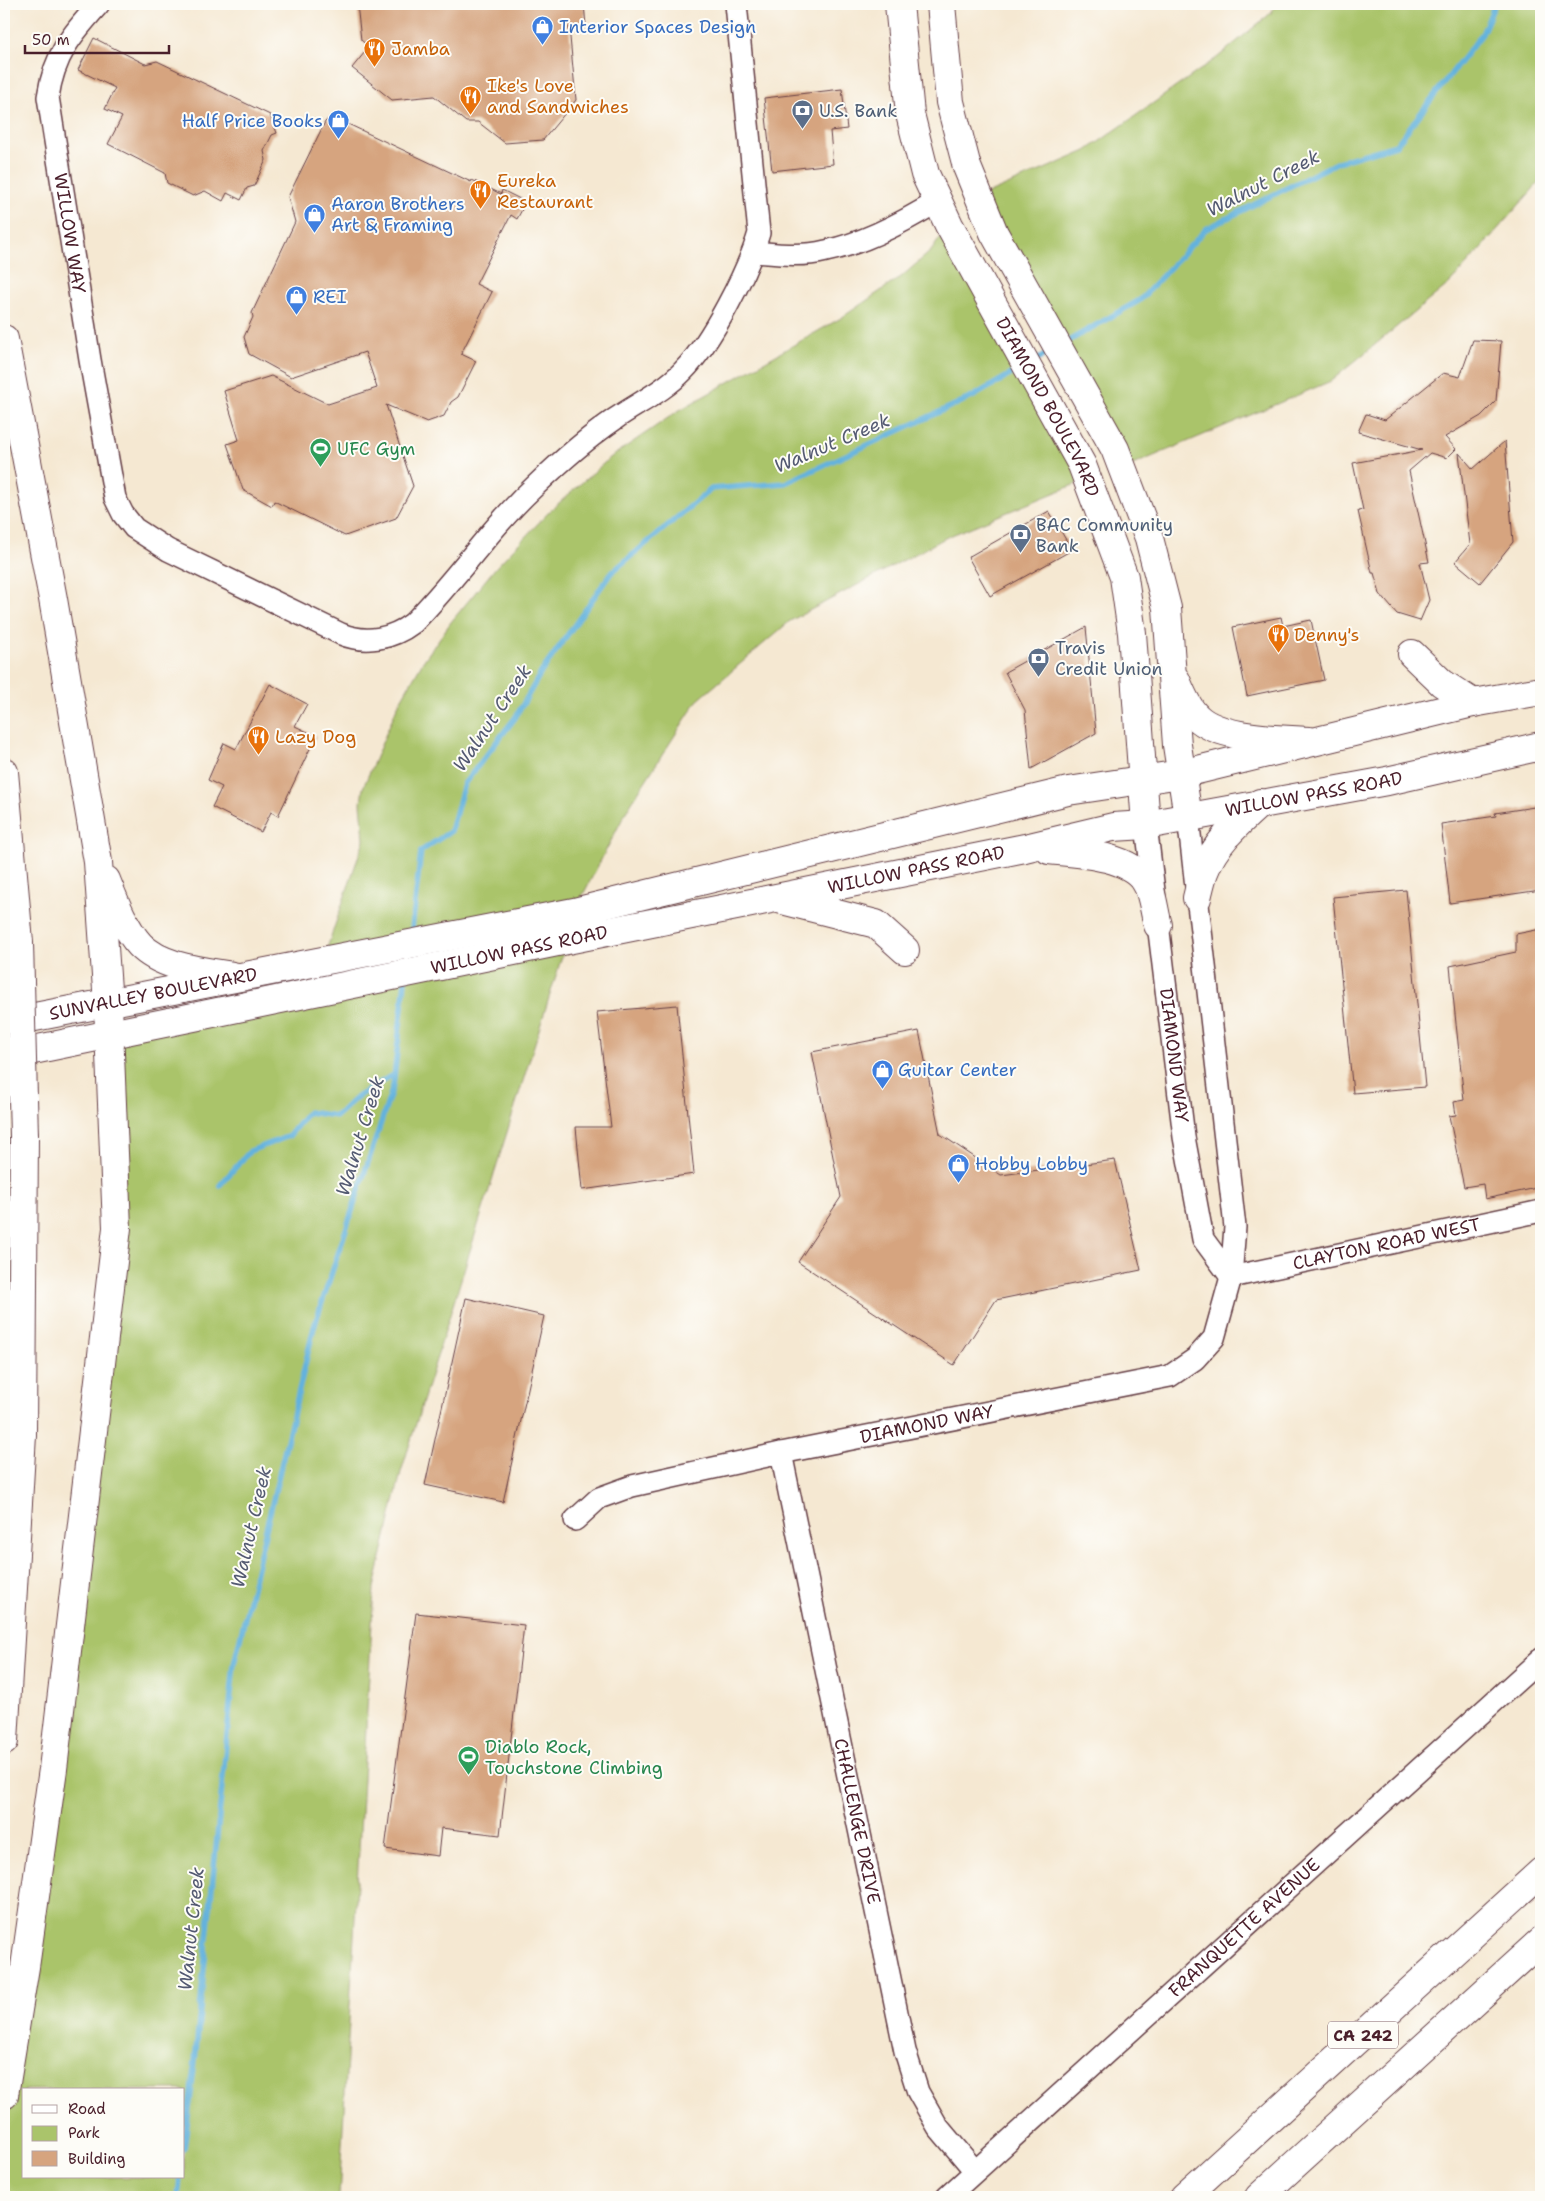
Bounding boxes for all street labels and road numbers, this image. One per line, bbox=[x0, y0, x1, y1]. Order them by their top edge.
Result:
street label: WILLOW WAY bbox=[48, 171, 91, 295]
street label: DIAMOND BOULEVARD bbox=[990, 313, 1105, 500]
street label: WILLOW PASS ROAD bbox=[1223, 766, 1405, 822]
street label: WILLOW PASS ROAD bbox=[825, 840, 1007, 899]
street label: WILLOW PASS ROAD bbox=[428, 920, 610, 980]
street label: SUNVALLEY BOULEVARD bbox=[47, 962, 259, 1026]
street label: DIAMOND WAY bbox=[1154, 986, 1194, 1124]
street label: CLAYTON ROAD WEST bbox=[1290, 1212, 1483, 1276]
street label: DIAMOND WAY bbox=[858, 1399, 996, 1449]
street label: CHALLENGE DRIVE bbox=[828, 1736, 886, 1906]
street label: FRANQUETTE AVENUE bbox=[1163, 1853, 1325, 2003]
road number: CA 242 bbox=[1328, 2022, 1398, 2048]

